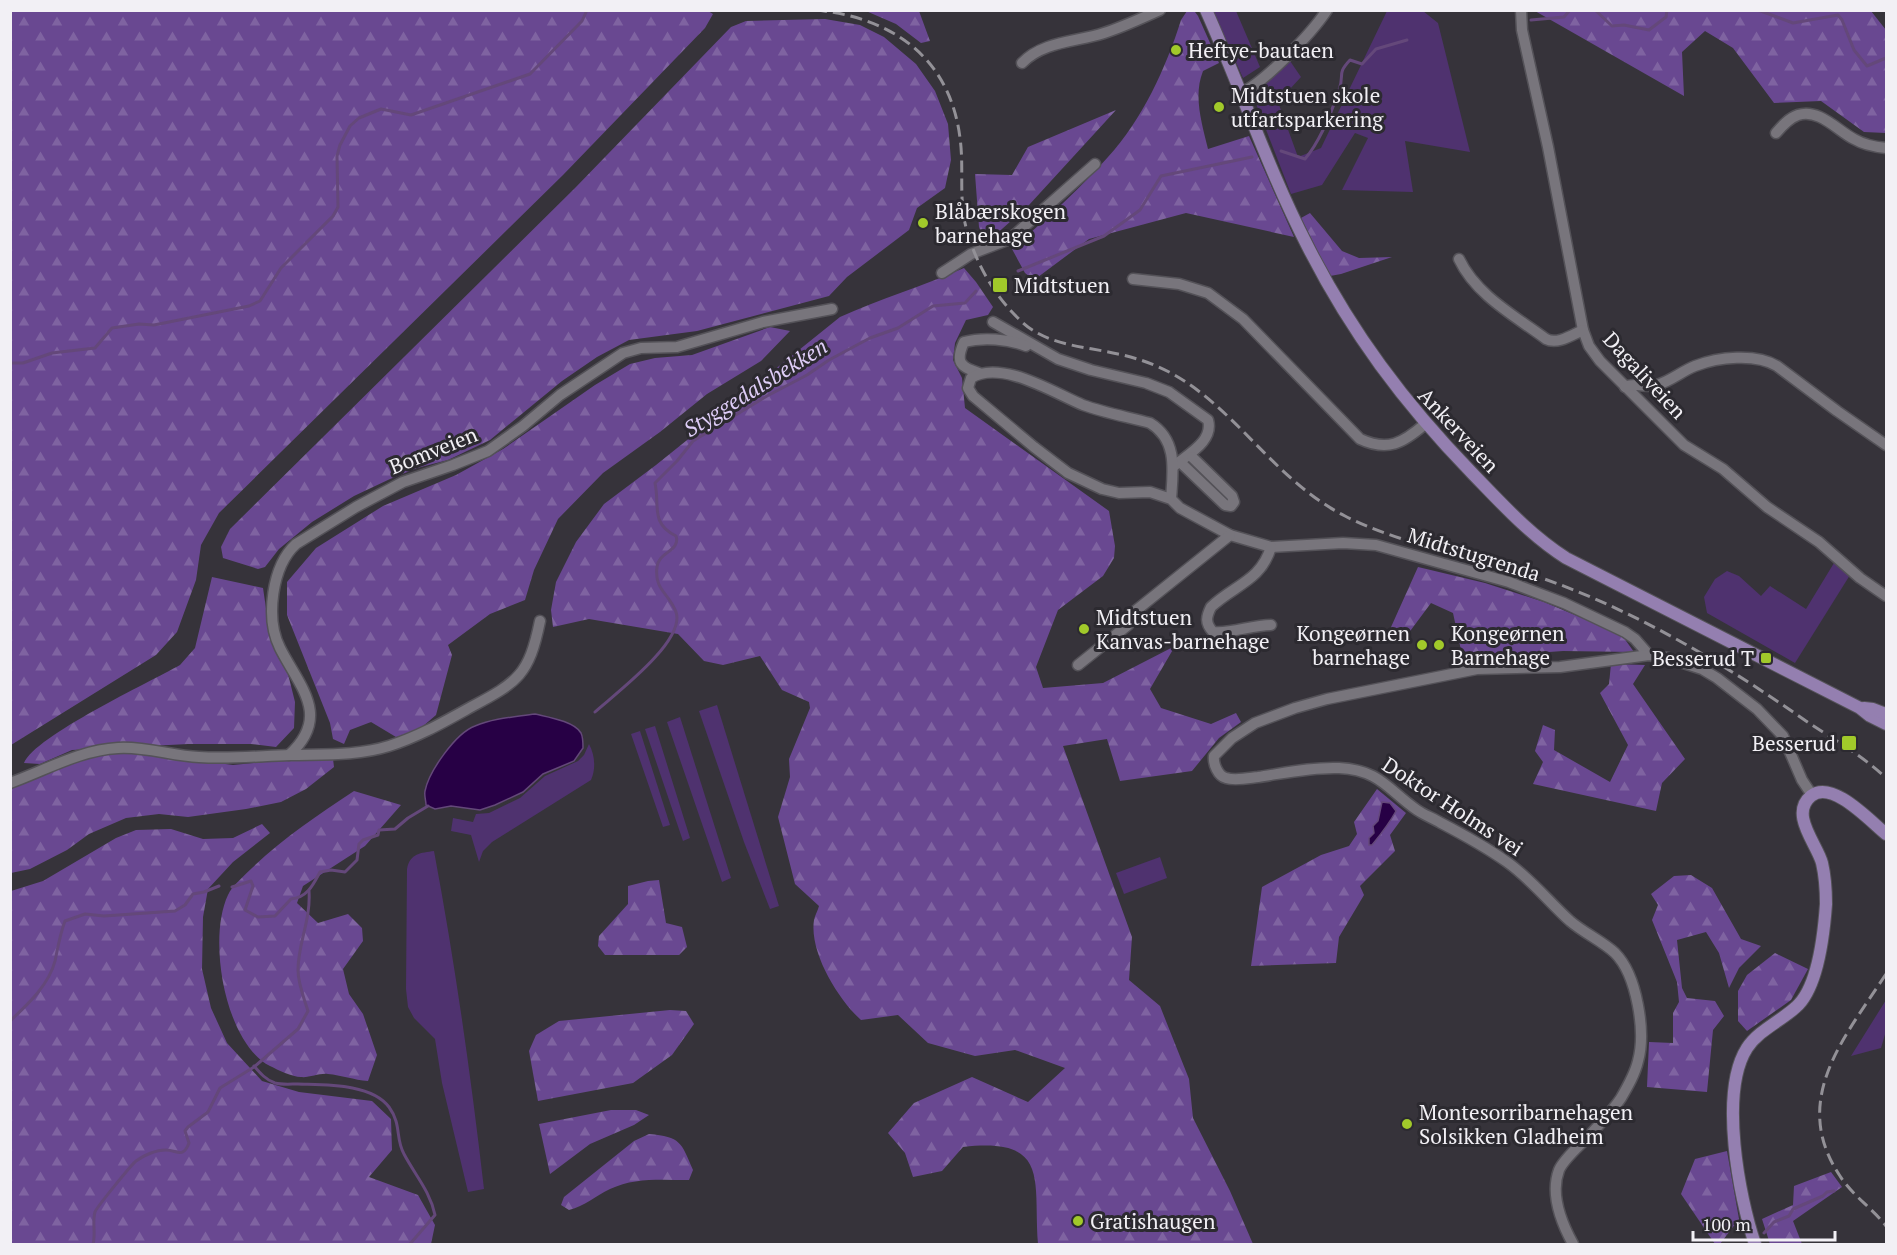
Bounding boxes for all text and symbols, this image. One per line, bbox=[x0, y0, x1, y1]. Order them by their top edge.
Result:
place label: Heftye-bautaen bbox=[1188, 36, 1334, 64]
marker: Heftye-bautaen bbox=[1169, 43, 1183, 57]
place label: Midtstuen skole utfartsparkering bbox=[1231, 81, 1384, 133]
marker: Midtstuen skole utfartsparkering bbox=[1212, 100, 1226, 114]
place label: Blåbærskogen barnehage bbox=[935, 197, 1067, 249]
marker: Blåbærskogen barnehage bbox=[916, 216, 930, 230]
place label: Midtstuen bbox=[1014, 271, 1110, 299]
marker: Midtstuen bbox=[991, 276, 1009, 294]
street label: Dagaliveien bbox=[1597, 325, 1693, 425]
water label: Styggedalsbekken bbox=[678, 331, 832, 443]
street label: Ankerveien bbox=[1412, 381, 1506, 479]
street label: Bomveien bbox=[385, 419, 482, 480]
street label: Midtstugrenda bbox=[1404, 521, 1544, 588]
place label: Midtstuen Kanvas-barnehage bbox=[1096, 603, 1270, 655]
place label: Kongeørnen barnehage bbox=[1297, 619, 1411, 671]
place label: Kongeørnen Barnehage bbox=[1451, 619, 1565, 671]
marker: Midtstuen Kanvas-barnehage bbox=[1077, 622, 1091, 636]
marker: Kongeørnen barnehage bbox=[1415, 638, 1429, 652]
marker: Kongeørnen Barnehage bbox=[1432, 638, 1446, 652]
place label: Besserud T bbox=[1652, 644, 1754, 672]
marker: Besserud T bbox=[1759, 651, 1773, 665]
place label: Besserud bbox=[1752, 729, 1836, 757]
marker: Besserud bbox=[1840, 734, 1858, 752]
street label: Doktor Holms vei bbox=[1377, 750, 1529, 862]
place label: Montesorribarnehagen Solsikken Gladheim bbox=[1419, 1098, 1633, 1150]
marker: Montesorribarnehagen Solsikken Gladheim bbox=[1400, 1117, 1414, 1131]
scale bar bbox=[1693, 1204, 1836, 1242]
place label: Gratishaugen bbox=[1090, 1207, 1216, 1235]
text: 100 m bbox=[1702, 1212, 1751, 1236]
marker: Gratishaugen bbox=[1071, 1214, 1085, 1228]

